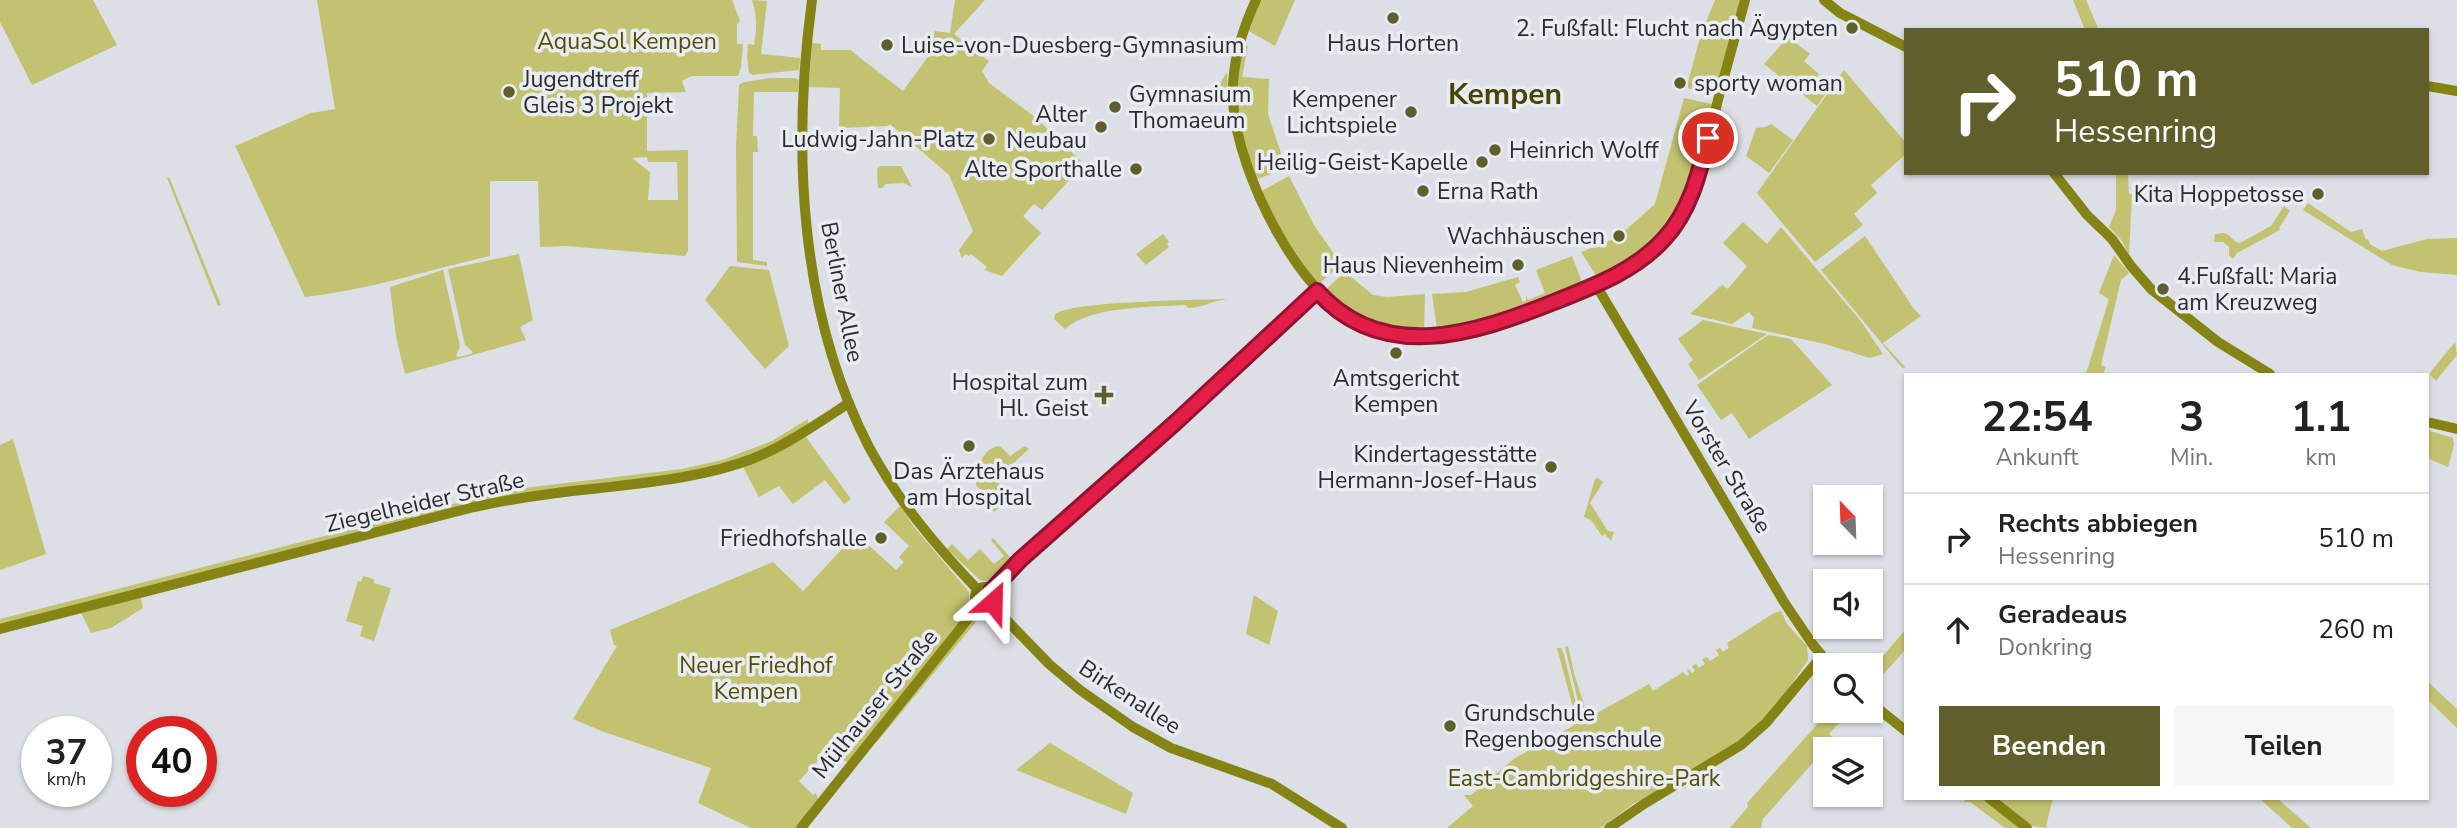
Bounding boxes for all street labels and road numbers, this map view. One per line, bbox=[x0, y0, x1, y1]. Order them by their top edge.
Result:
street label: Berliner Allee bbox=[813, 219, 871, 365]
street label: Vorster Straße bbox=[1675, 394, 1779, 539]
street label: Ziegelheider Straße bbox=[323, 464, 527, 540]
street label: Mülhauser Straße bbox=[805, 623, 945, 785]
street label: Birkenallee bbox=[1073, 652, 1187, 742]

